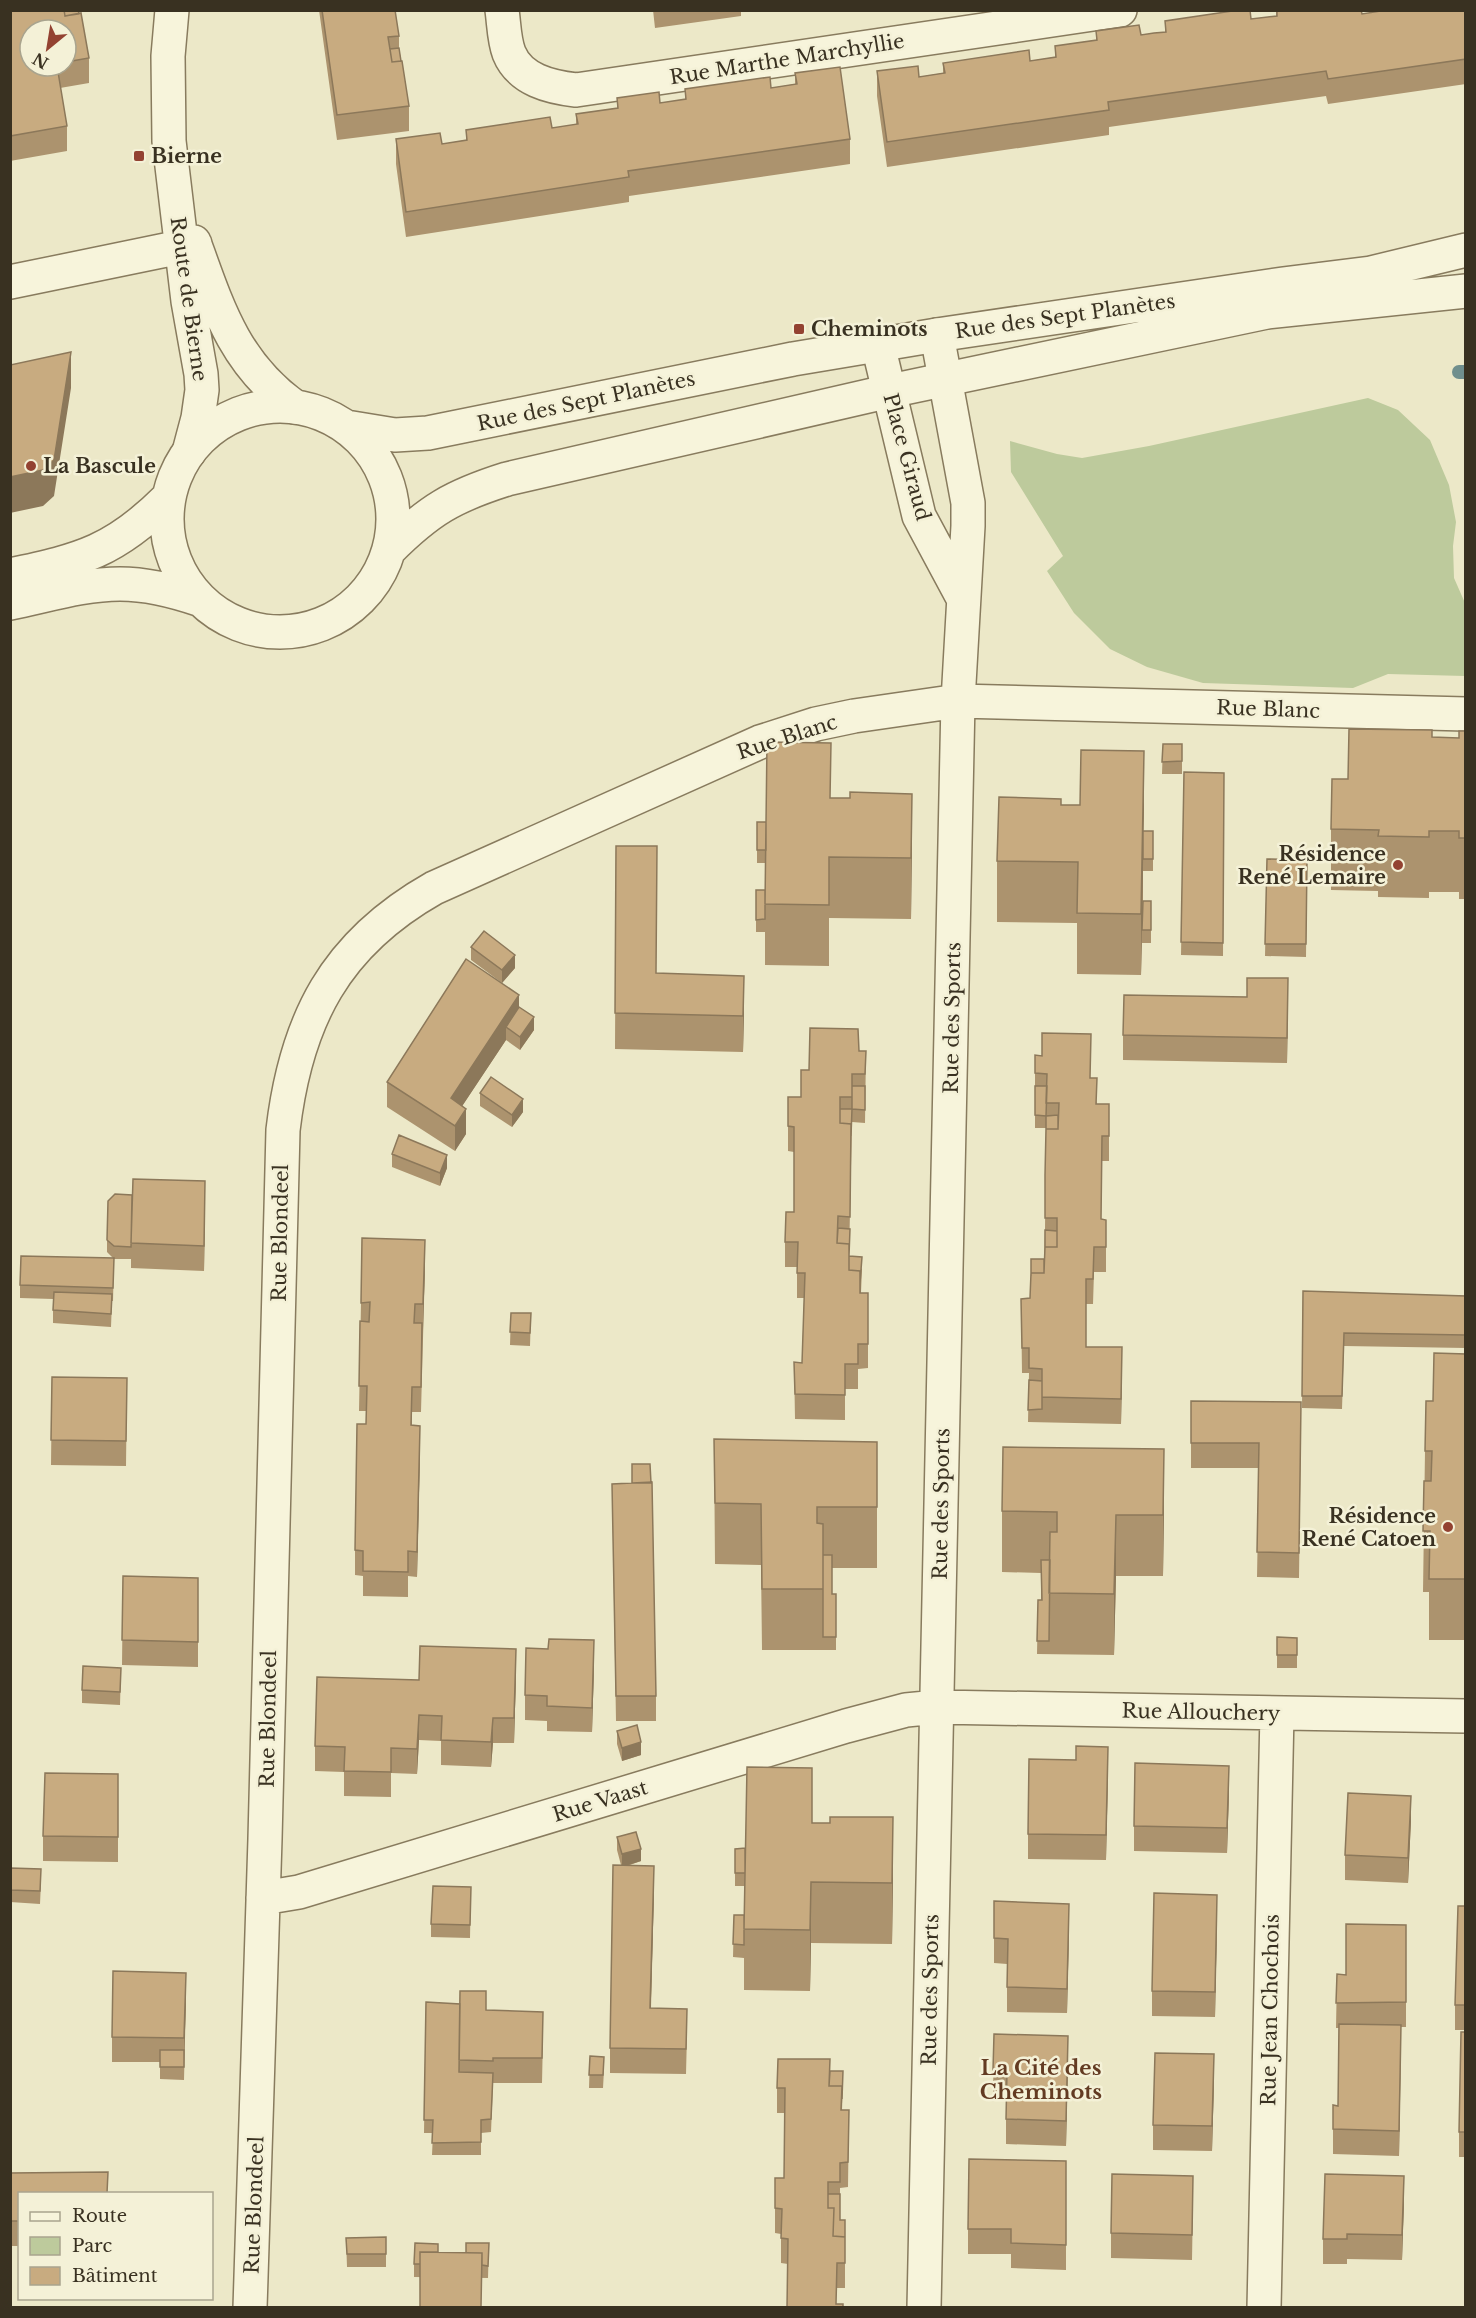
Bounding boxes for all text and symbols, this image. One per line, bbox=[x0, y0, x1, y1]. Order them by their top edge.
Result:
north arrow bbox=[18, 18, 78, 78]
street label: Rue Marthe Marchyllie bbox=[668, 29, 906, 89]
text: N bbox=[29, 49, 52, 73]
place label: Bierne bbox=[151, 144, 222, 168]
marker: Bierne bbox=[132, 149, 146, 163]
street label: Route de Bierne bbox=[166, 215, 212, 383]
street label: Rue des Sept Planètes bbox=[953, 289, 1177, 343]
place label: Cheminots bbox=[811, 317, 927, 341]
marker: Cheminots bbox=[792, 322, 806, 336]
street label: Rue des Sept Planètes bbox=[475, 366, 697, 436]
street label: Place Giraud bbox=[878, 391, 936, 523]
place label: La Bascule bbox=[43, 454, 156, 478]
marker: La Bascule bbox=[24, 459, 38, 473]
street label: Rue Blanc bbox=[1216, 695, 1321, 723]
street label: Rue Blanc bbox=[734, 709, 840, 764]
place label: Résidence René Lemaire bbox=[1237, 842, 1386, 889]
marker: Résidence René Lemaire bbox=[1391, 858, 1405, 872]
street label: Rue des Sports bbox=[939, 942, 965, 1094]
street label: Rue Blondeel bbox=[267, 1164, 293, 1302]
street label: Rue des Sports bbox=[928, 1428, 954, 1580]
place label: Résidence René Catoen bbox=[1302, 1504, 1436, 1551]
marker: Résidence René Catoen bbox=[1441, 1520, 1455, 1534]
street label: Rue Blondeel bbox=[255, 1650, 281, 1788]
street label: Rue Allouchery bbox=[1121, 1699, 1281, 1725]
street label: Rue Vaast bbox=[550, 1775, 651, 1827]
street label: Rue des Sports bbox=[917, 1914, 943, 2066]
street label: Rue Jean Chochois bbox=[1256, 1914, 1284, 2106]
district label: La Cité des Cheminots bbox=[980, 2055, 1102, 2105]
street label: Rue Blondeel bbox=[240, 2136, 268, 2274]
legend bbox=[18, 2192, 213, 2300]
text: Route bbox=[72, 2205, 127, 2227]
text: Parc bbox=[72, 2235, 113, 2257]
text: Bâtiment bbox=[72, 2265, 158, 2287]

